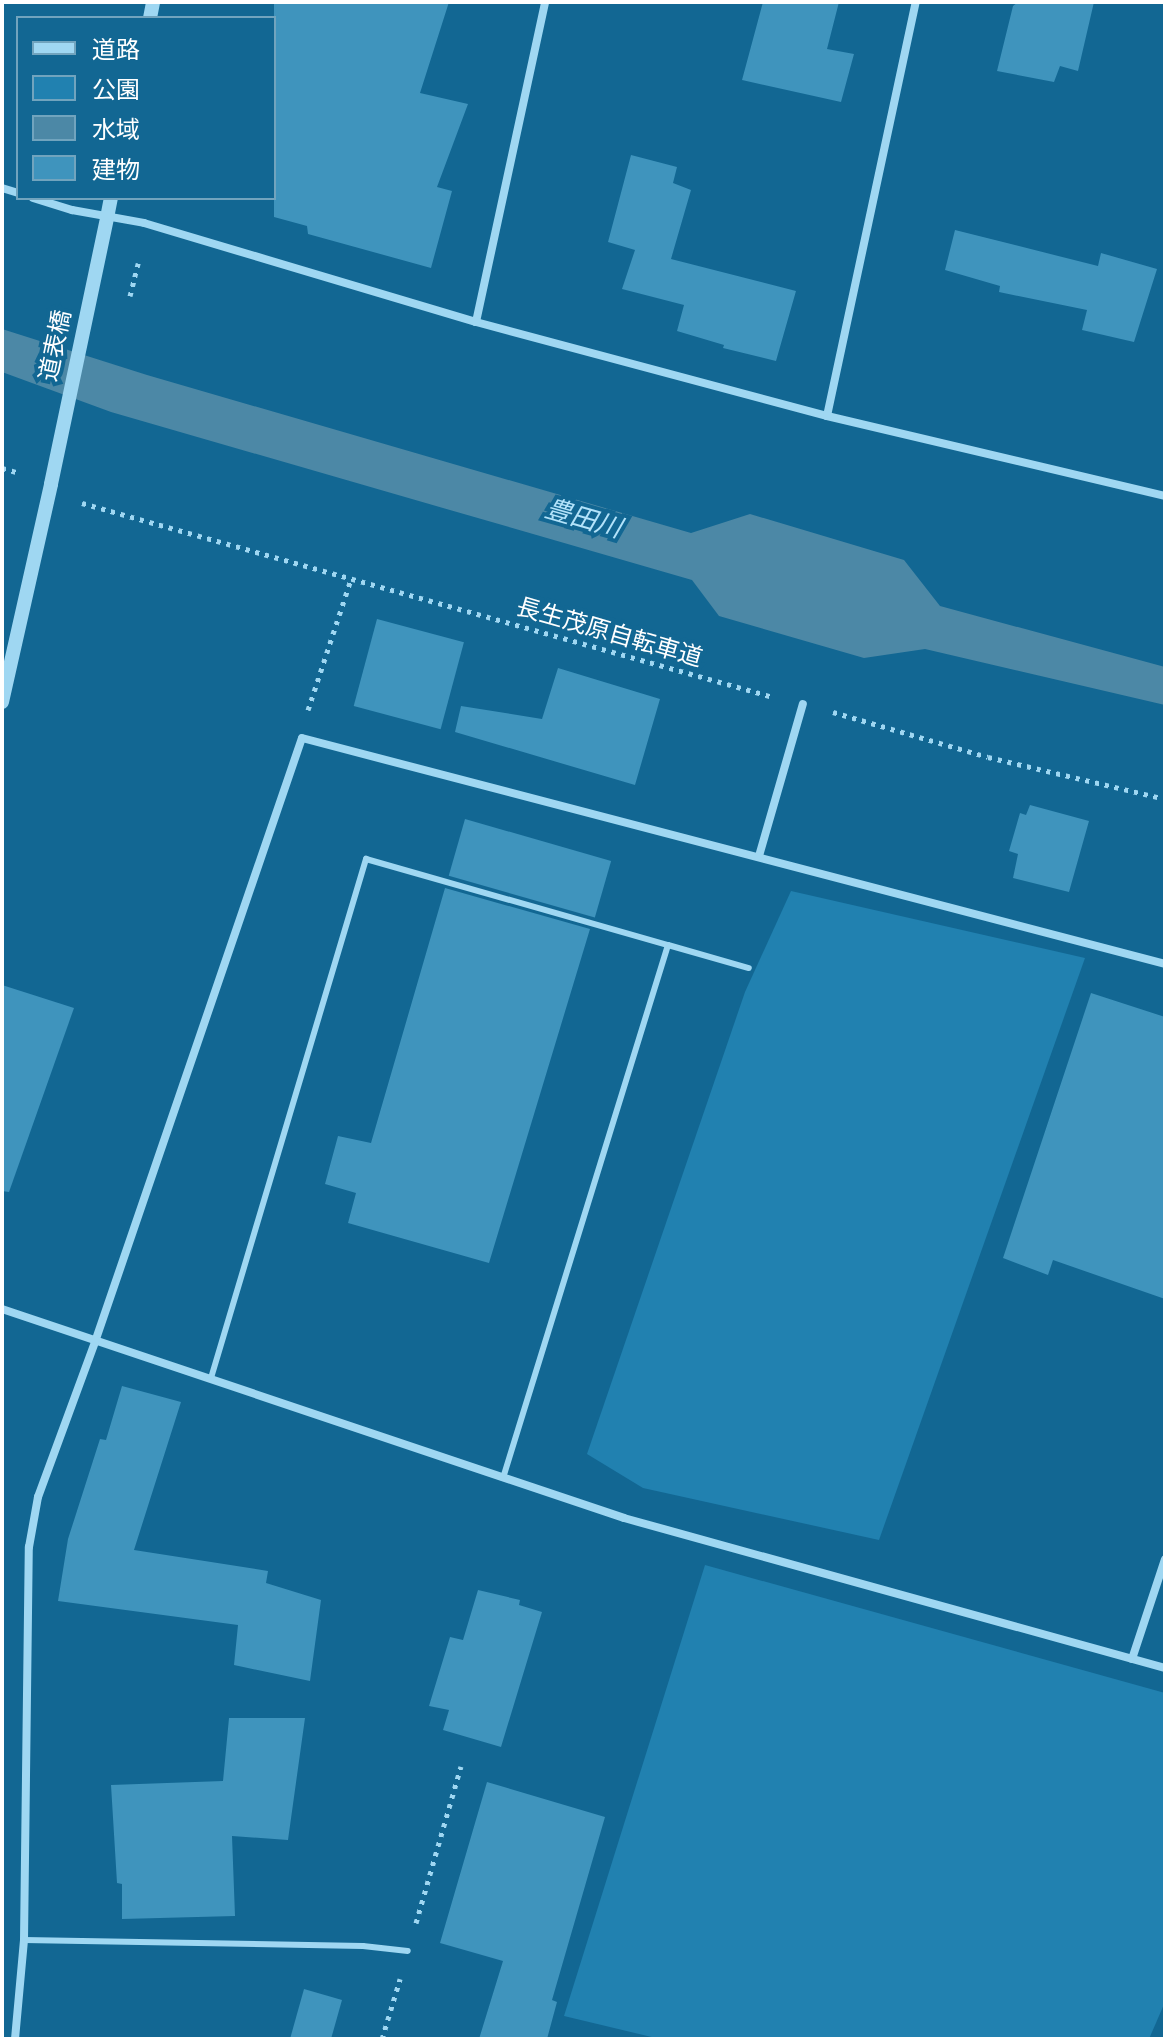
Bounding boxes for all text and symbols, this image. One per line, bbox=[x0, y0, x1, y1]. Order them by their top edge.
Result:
legend bbox=[16, 16, 276, 200]
text: 道路 bbox=[92, 39, 140, 63]
text: 公園 bbox=[92, 79, 140, 103]
text: 水域 bbox=[92, 119, 140, 143]
text: 建物 bbox=[92, 159, 140, 183]
street label: 道表橋 bbox=[35, 308, 79, 384]
water label: 豊田川 bbox=[541, 494, 625, 546]
street label: 長生茂原自転車道 bbox=[513, 594, 705, 674]

